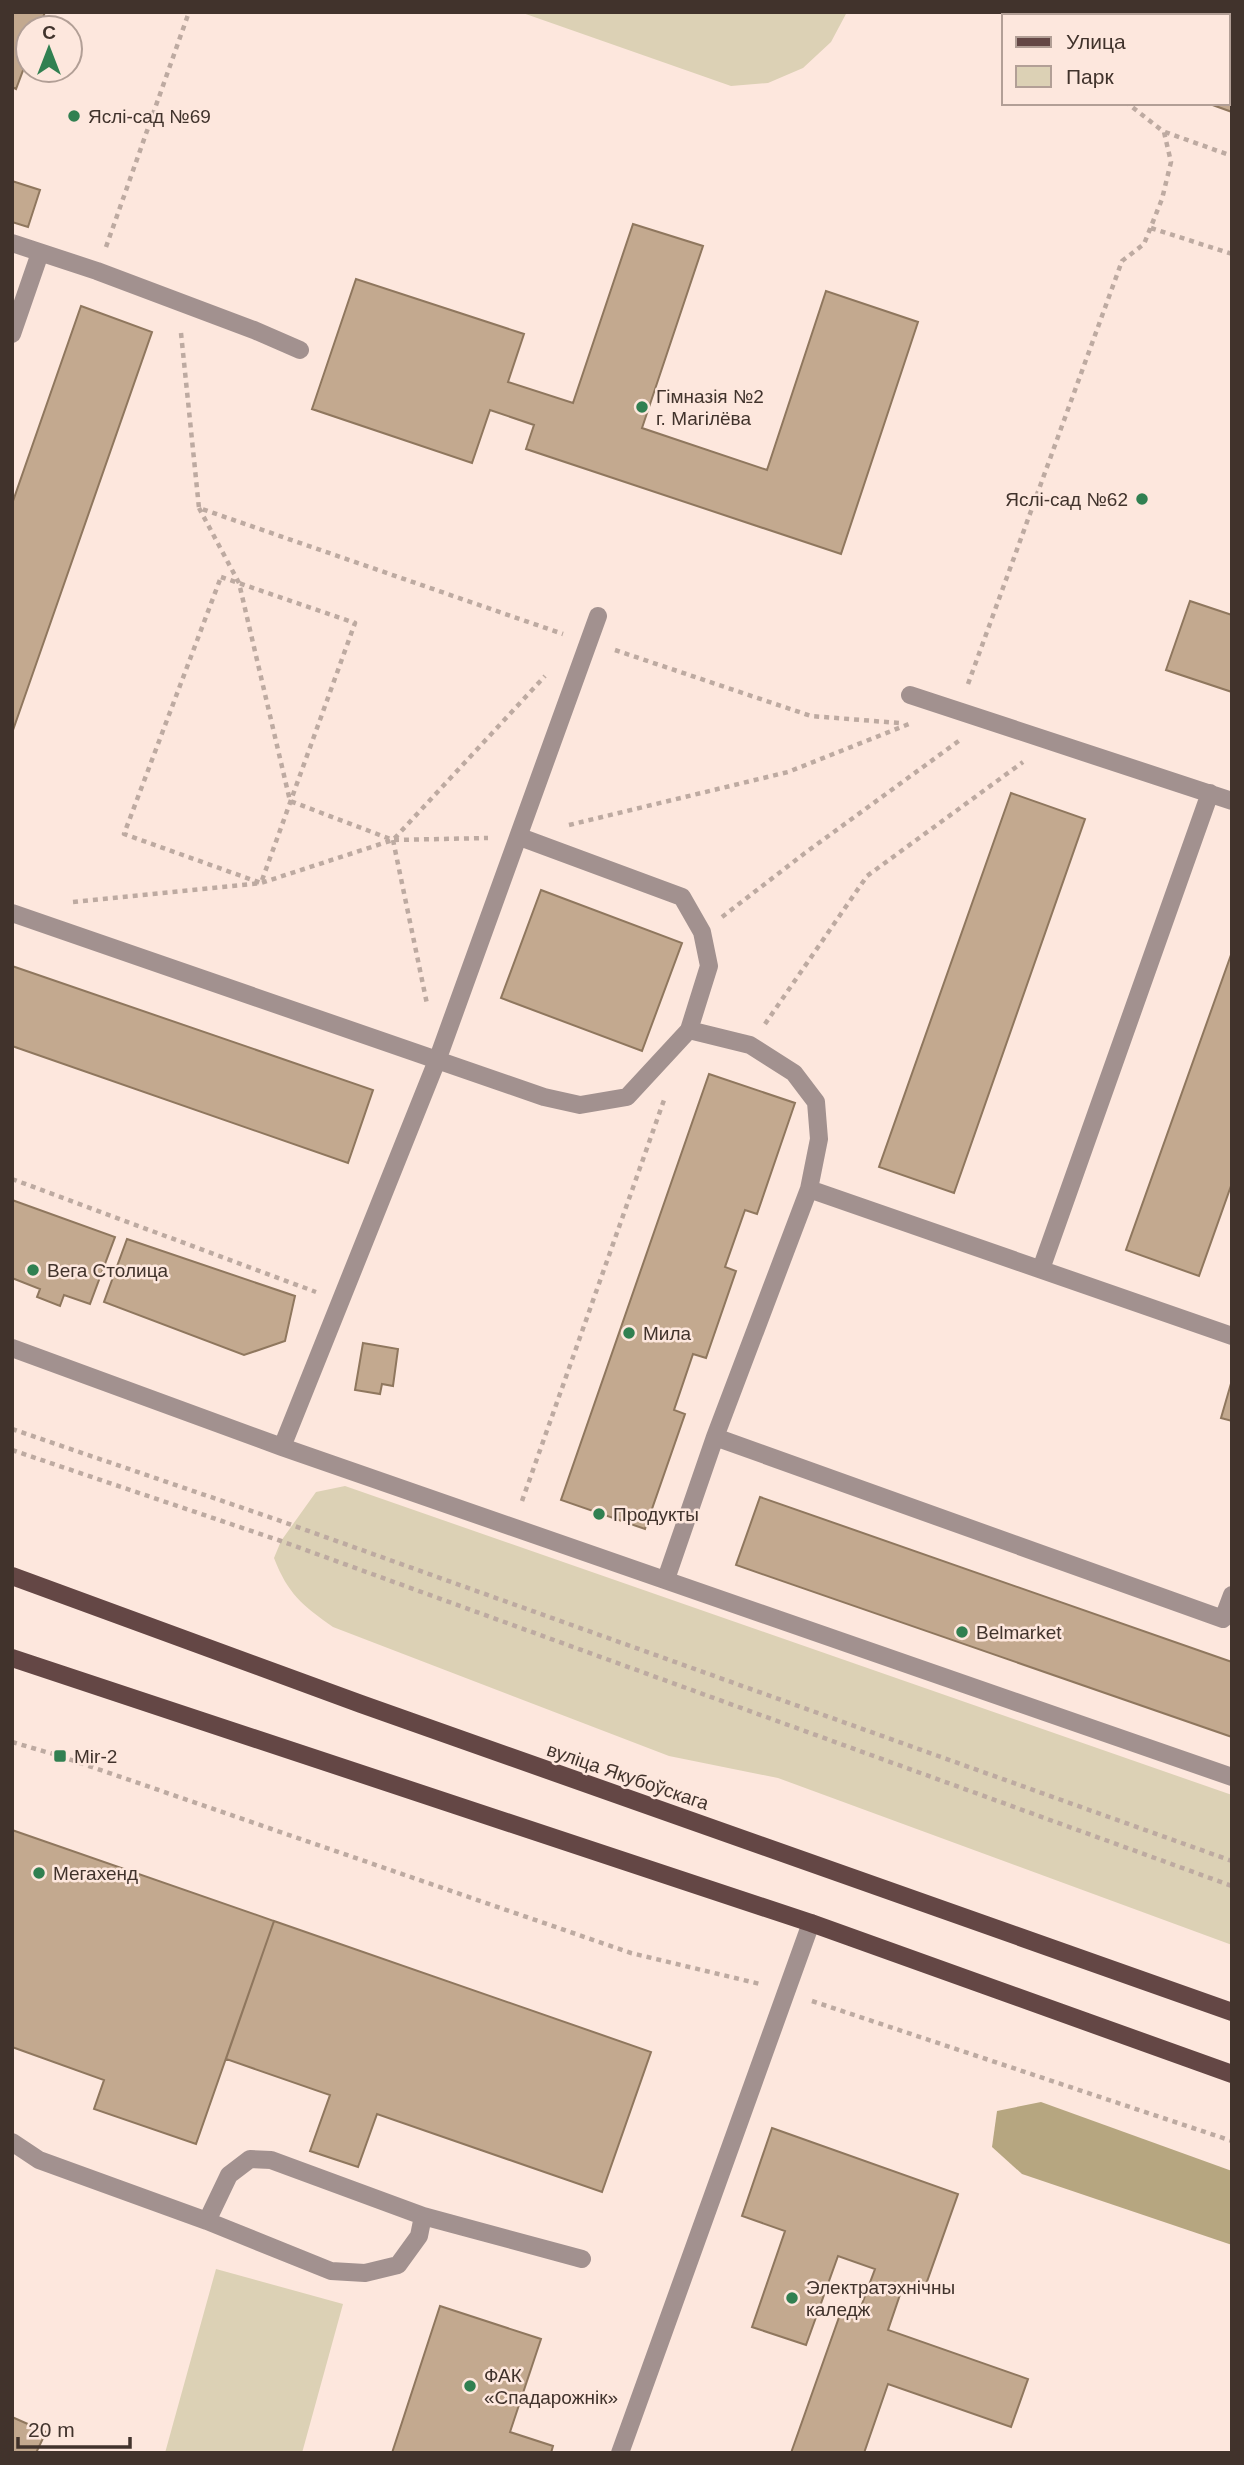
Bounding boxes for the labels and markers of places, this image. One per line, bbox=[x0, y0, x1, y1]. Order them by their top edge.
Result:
place label: Яслі-сад №69 bbox=[88, 106, 211, 127]
marker: Яслі-сад №69 bbox=[66, 108, 82, 124]
place label: Гімназія №2 г. Магілёва bbox=[656, 386, 764, 429]
marker: Гімназія №2 г. Магілёва bbox=[634, 399, 650, 415]
place label: Яслі-сад №62 bbox=[1005, 489, 1128, 510]
marker: Яслі-сад №62 bbox=[1134, 491, 1150, 507]
place label: Вега Столица bbox=[47, 1260, 169, 1281]
marker: Вега Столица bbox=[25, 1262, 41, 1278]
place label: Мила bbox=[643, 1323, 692, 1344]
marker: Мила bbox=[621, 1325, 637, 1341]
place label: Продукты bbox=[613, 1504, 699, 1525]
marker: Продукты bbox=[591, 1506, 607, 1522]
place label: Belmarket bbox=[976, 1622, 1062, 1643]
marker: Belmarket bbox=[954, 1624, 970, 1640]
place label: Mir-2 bbox=[74, 1746, 117, 1767]
marker: Mir-2 bbox=[52, 1748, 68, 1764]
place label: Мегахенд bbox=[53, 1863, 138, 1884]
marker: Мегахенд bbox=[31, 1865, 47, 1881]
place label: Электратэхнічны каледж bbox=[806, 2277, 955, 2320]
marker: Электратэхнічны каледж bbox=[784, 2290, 800, 2306]
place label: ФАК «Спадарожнік» bbox=[484, 2365, 618, 2408]
marker: ФАК «Спадарожнік» bbox=[462, 2378, 478, 2394]

